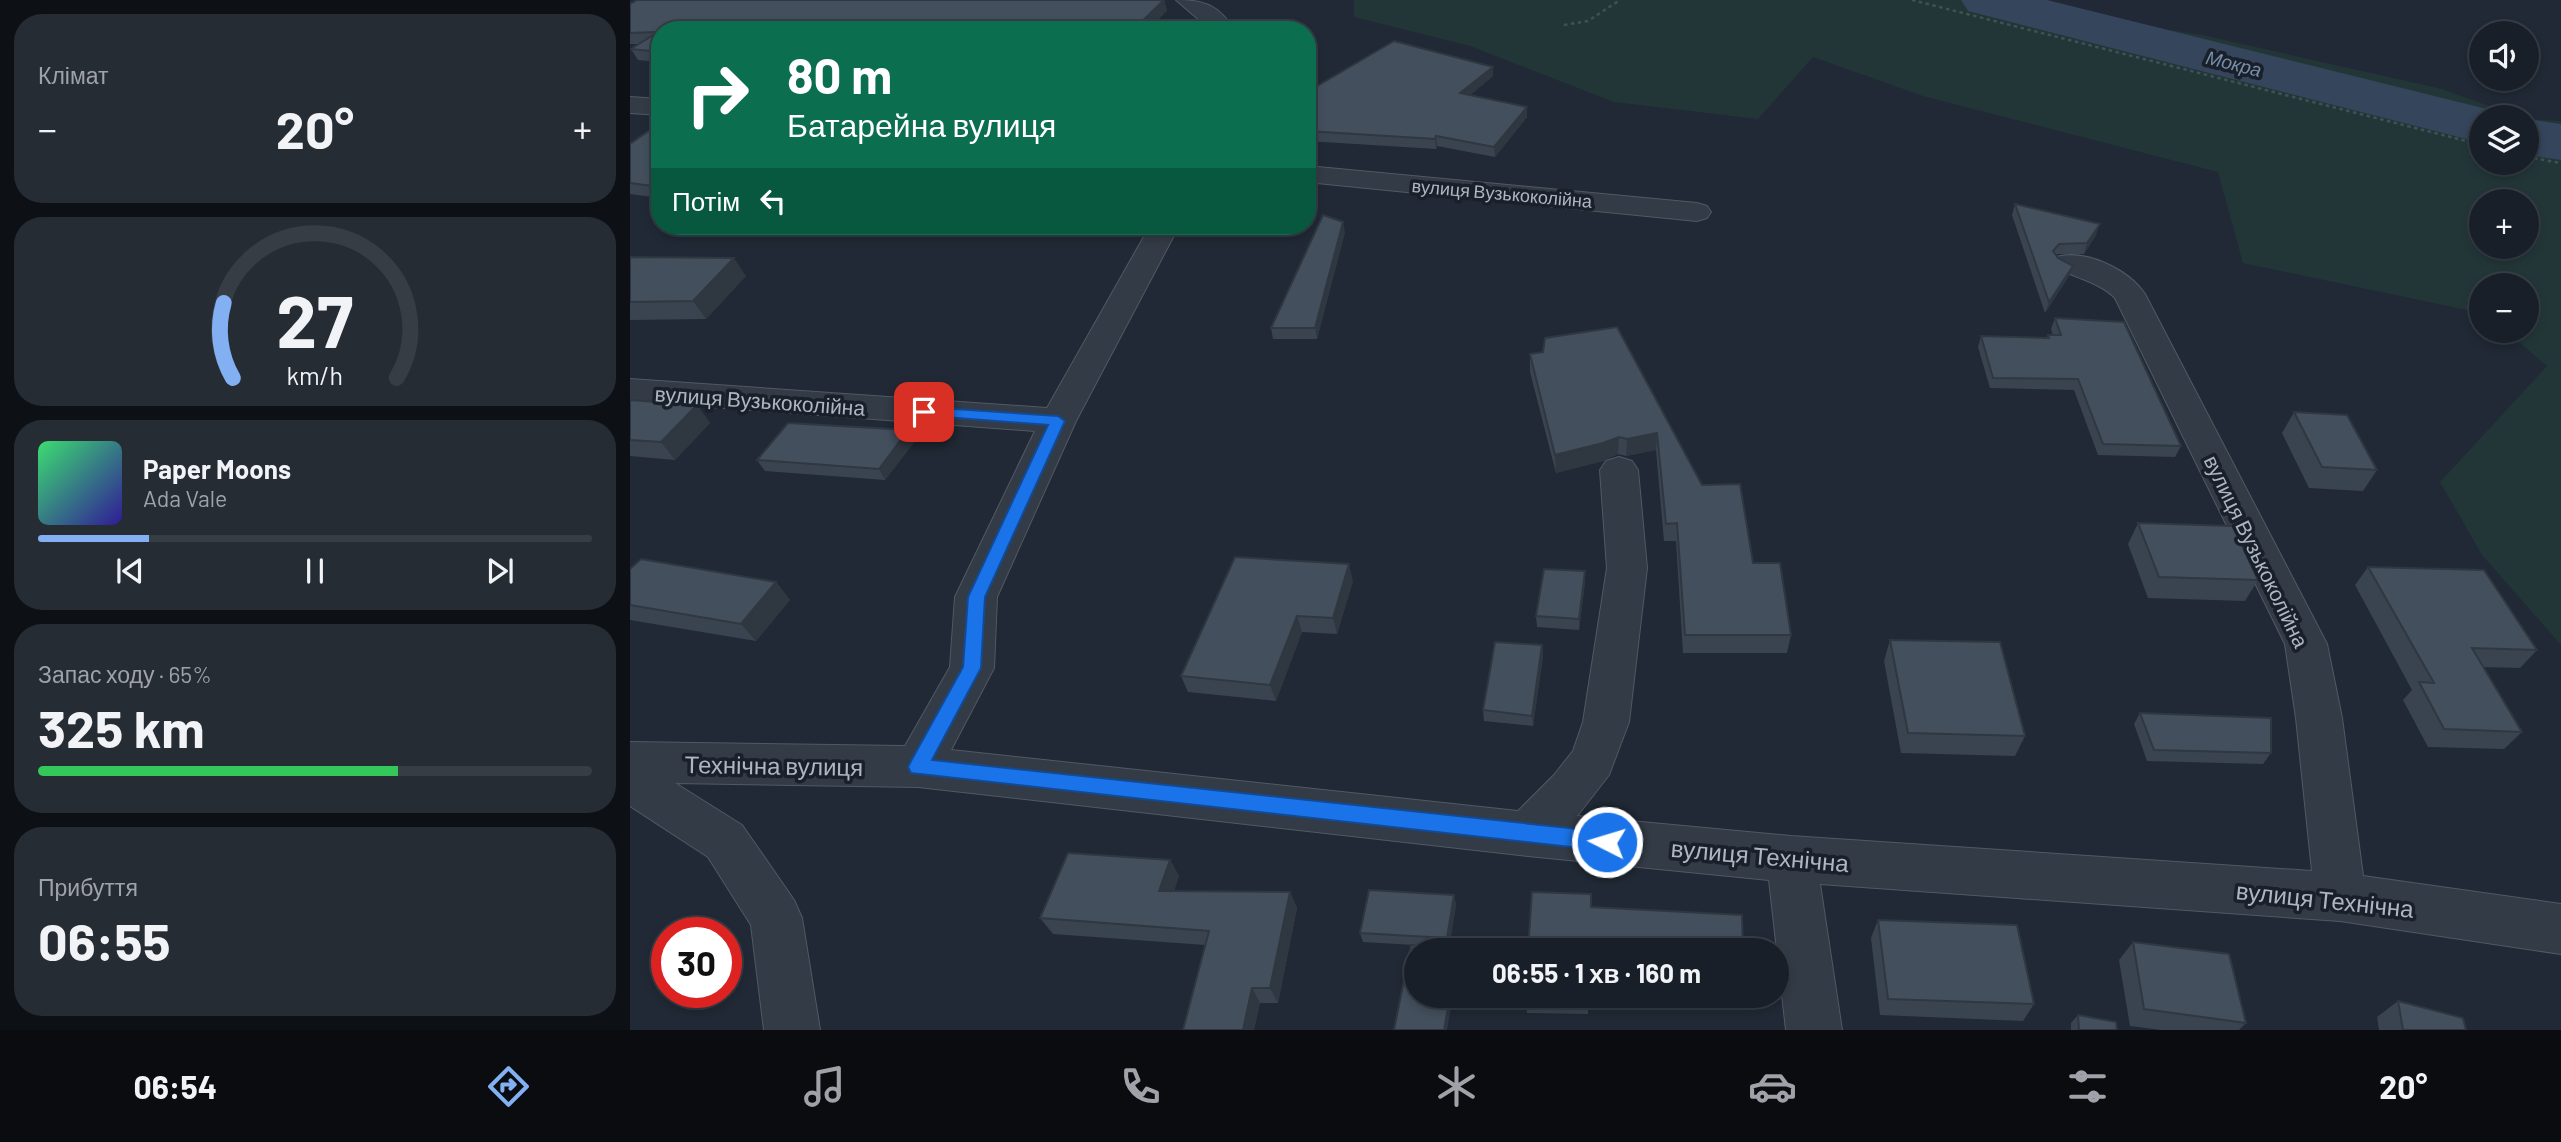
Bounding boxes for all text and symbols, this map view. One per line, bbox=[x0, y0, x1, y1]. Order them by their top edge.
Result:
map controls bbox=[2469, 21, 2539, 343]
button: sound bbox=[2469, 21, 2539, 91]
text: 80 m bbox=[787, 45, 892, 104]
water label: Мокра bbox=[2204, 45, 2264, 81]
icon: right bbox=[672, 49, 763, 140]
text: Клімат bbox=[38, 61, 109, 89]
text: 20° bbox=[276, 97, 354, 159]
text: − bbox=[38, 105, 57, 151]
text: + bbox=[573, 105, 592, 151]
text: Батарейна вулиця bbox=[787, 105, 1056, 143]
button: layers bbox=[2469, 105, 2539, 175]
street label: вулиця Вузькоколійна bbox=[1411, 174, 1594, 212]
icon: left bbox=[754, 182, 792, 220]
text: Потім bbox=[672, 185, 740, 216]
button: + bbox=[2469, 189, 2539, 259]
button: − bbox=[2469, 273, 2539, 343]
text: 27 bbox=[277, 275, 353, 363]
text: km/h bbox=[287, 360, 343, 390]
street label: вулиця Вузькоколійна bbox=[654, 380, 866, 420]
pin bbox=[894, 382, 954, 442]
icon: arrive bbox=[905, 393, 943, 431]
street label: вулиця Вузькоколійна bbox=[2200, 451, 2315, 652]
text: Paper Moons bbox=[143, 453, 291, 484]
text: Ada Vale bbox=[143, 484, 227, 512]
icon: previous bbox=[111, 552, 149, 590]
icon: pause bbox=[296, 552, 334, 590]
icon: next bbox=[481, 552, 519, 590]
text: Запас ходу · 65% bbox=[38, 660, 212, 688]
text: 325 km bbox=[38, 696, 205, 758]
street label: Технічна вулиця bbox=[685, 749, 863, 781]
position arrow bbox=[1570, 805, 1644, 879]
street label: вулиця Технічна bbox=[1670, 833, 1851, 877]
text: Прибуття bbox=[38, 873, 138, 901]
street label: вулиця Технічна bbox=[2235, 875, 2416, 923]
text: 06:55 bbox=[38, 909, 171, 971]
speed limit sign: 30 bbox=[651, 917, 742, 1008]
text: 06:55 · 1 хв · 160 m bbox=[1492, 957, 1701, 988]
icon: directions bbox=[484, 1062, 533, 1111]
icon: music bbox=[800, 1062, 849, 1111]
icon: phone bbox=[1116, 1062, 1165, 1111]
icon: climate bbox=[1432, 1062, 1481, 1111]
icon: car bbox=[1748, 1062, 1797, 1111]
icon: filters bbox=[2063, 1062, 2112, 1111]
text: 06:54 bbox=[133, 1067, 217, 1105]
text: 20° bbox=[2379, 1067, 2427, 1105]

